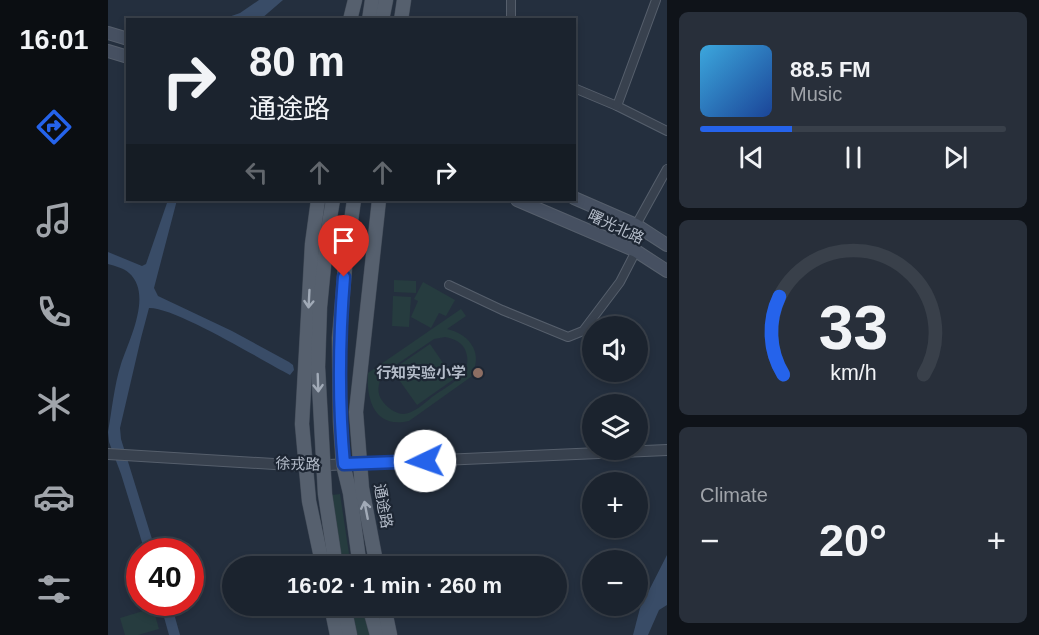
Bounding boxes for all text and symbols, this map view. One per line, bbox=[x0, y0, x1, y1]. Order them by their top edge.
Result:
text: 16:01 bbox=[19, 25, 89, 55]
text: 80 m bbox=[249, 38, 345, 85]
icon: right bbox=[150, 42, 228, 120]
text: 88.5 FM bbox=[790, 57, 871, 82]
text: Music bbox=[790, 83, 842, 105]
text: 通途路 bbox=[249, 94, 330, 124]
icon: directions bbox=[33, 106, 75, 148]
icon: previous bbox=[735, 141, 768, 174]
icon: pause bbox=[837, 141, 870, 174]
icon: next bbox=[939, 141, 972, 174]
icon: left bbox=[240, 156, 273, 189]
icon: ahead bbox=[303, 156, 336, 189]
icon: ahead bbox=[366, 156, 399, 189]
icon: right bbox=[429, 156, 462, 189]
icon: music bbox=[33, 199, 75, 241]
street label: 曙光北路 bbox=[585, 206, 647, 247]
pin bbox=[318, 215, 369, 277]
icon: arrive bbox=[327, 224, 360, 257]
one-way arrow bbox=[303, 289, 314, 309]
icon: phone bbox=[33, 291, 75, 333]
text: 33 bbox=[818, 293, 888, 362]
map controls bbox=[582, 316, 648, 616]
button: sound bbox=[582, 316, 648, 382]
text: km/h bbox=[830, 361, 876, 385]
place label: 行知实验小学 bbox=[376, 364, 466, 381]
marker: 行知实验小学 bbox=[471, 366, 485, 380]
one-way arrow bbox=[313, 373, 324, 393]
icon: climate bbox=[33, 383, 75, 425]
button: layers bbox=[582, 394, 648, 460]
position arrow bbox=[393, 429, 457, 493]
street label: 徐戎路 bbox=[275, 454, 321, 473]
button: + bbox=[582, 472, 648, 538]
icon: car bbox=[33, 476, 75, 518]
street label: 通途路 bbox=[371, 482, 396, 530]
text: Climate bbox=[700, 484, 768, 506]
one-way arrow bbox=[360, 500, 371, 520]
text: 20° bbox=[819, 515, 887, 566]
text: − bbox=[700, 522, 719, 559]
text: + bbox=[987, 522, 1006, 559]
speed limit sign: 40 bbox=[126, 538, 204, 616]
button: − bbox=[582, 550, 648, 616]
icon: filters bbox=[33, 568, 75, 610]
text: 16:02 · 1 min · 260 m bbox=[287, 573, 502, 598]

